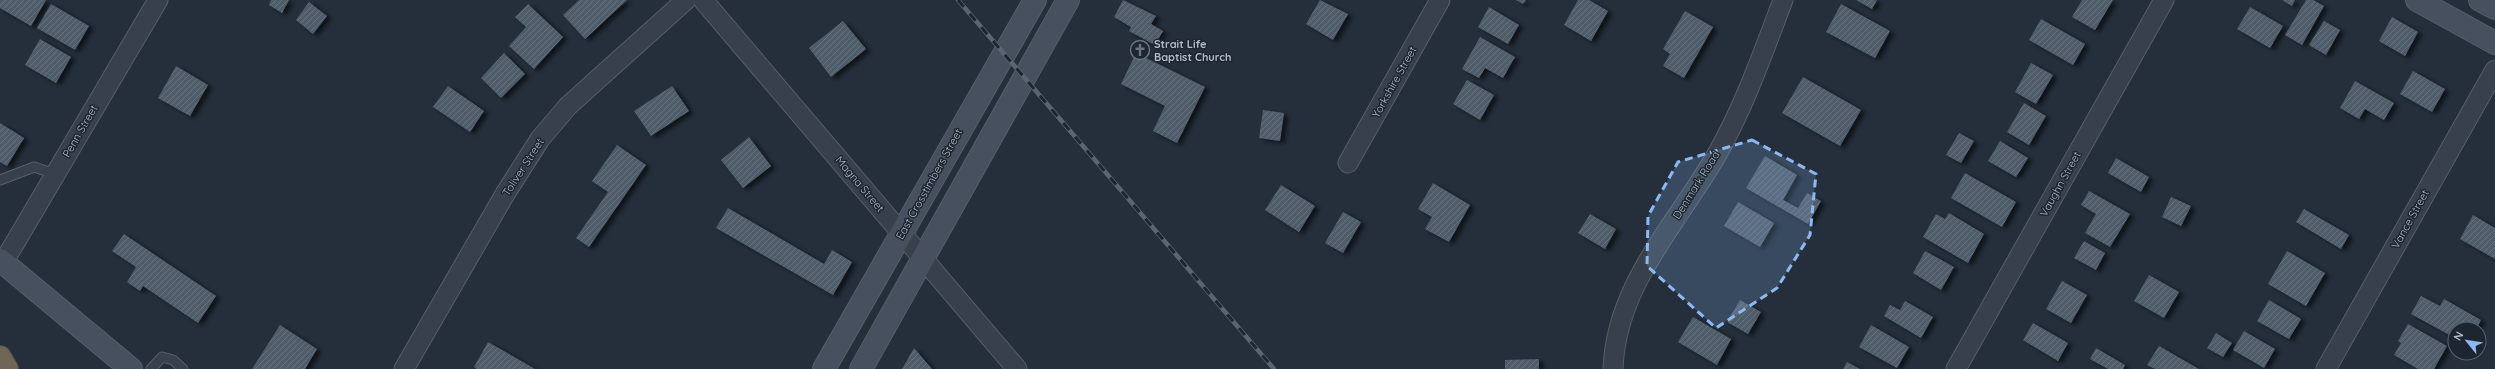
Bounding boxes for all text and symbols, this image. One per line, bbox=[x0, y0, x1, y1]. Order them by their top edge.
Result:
place label: Strait Life Baptist Church bbox=[1154, 37, 1232, 64]
church icon: Strait Life Baptist Church bbox=[1129, 39, 1151, 61]
street label: Yorkshire Street bbox=[1369, 44, 1420, 120]
street label: Penn Street bbox=[59, 102, 101, 160]
street label: East Crosstimbers Street bbox=[893, 126, 965, 242]
street label: Toliver Street bbox=[499, 135, 547, 199]
street label: Denmark Road bbox=[1669, 148, 1723, 222]
street label: Vaughn Street bbox=[2036, 149, 2084, 219]
street label: Magna Street bbox=[833, 153, 888, 215]
street label: Vance Street bbox=[2388, 187, 2432, 251]
north arrow bbox=[2447, 321, 2487, 361]
text: N bbox=[2450, 329, 2466, 343]

